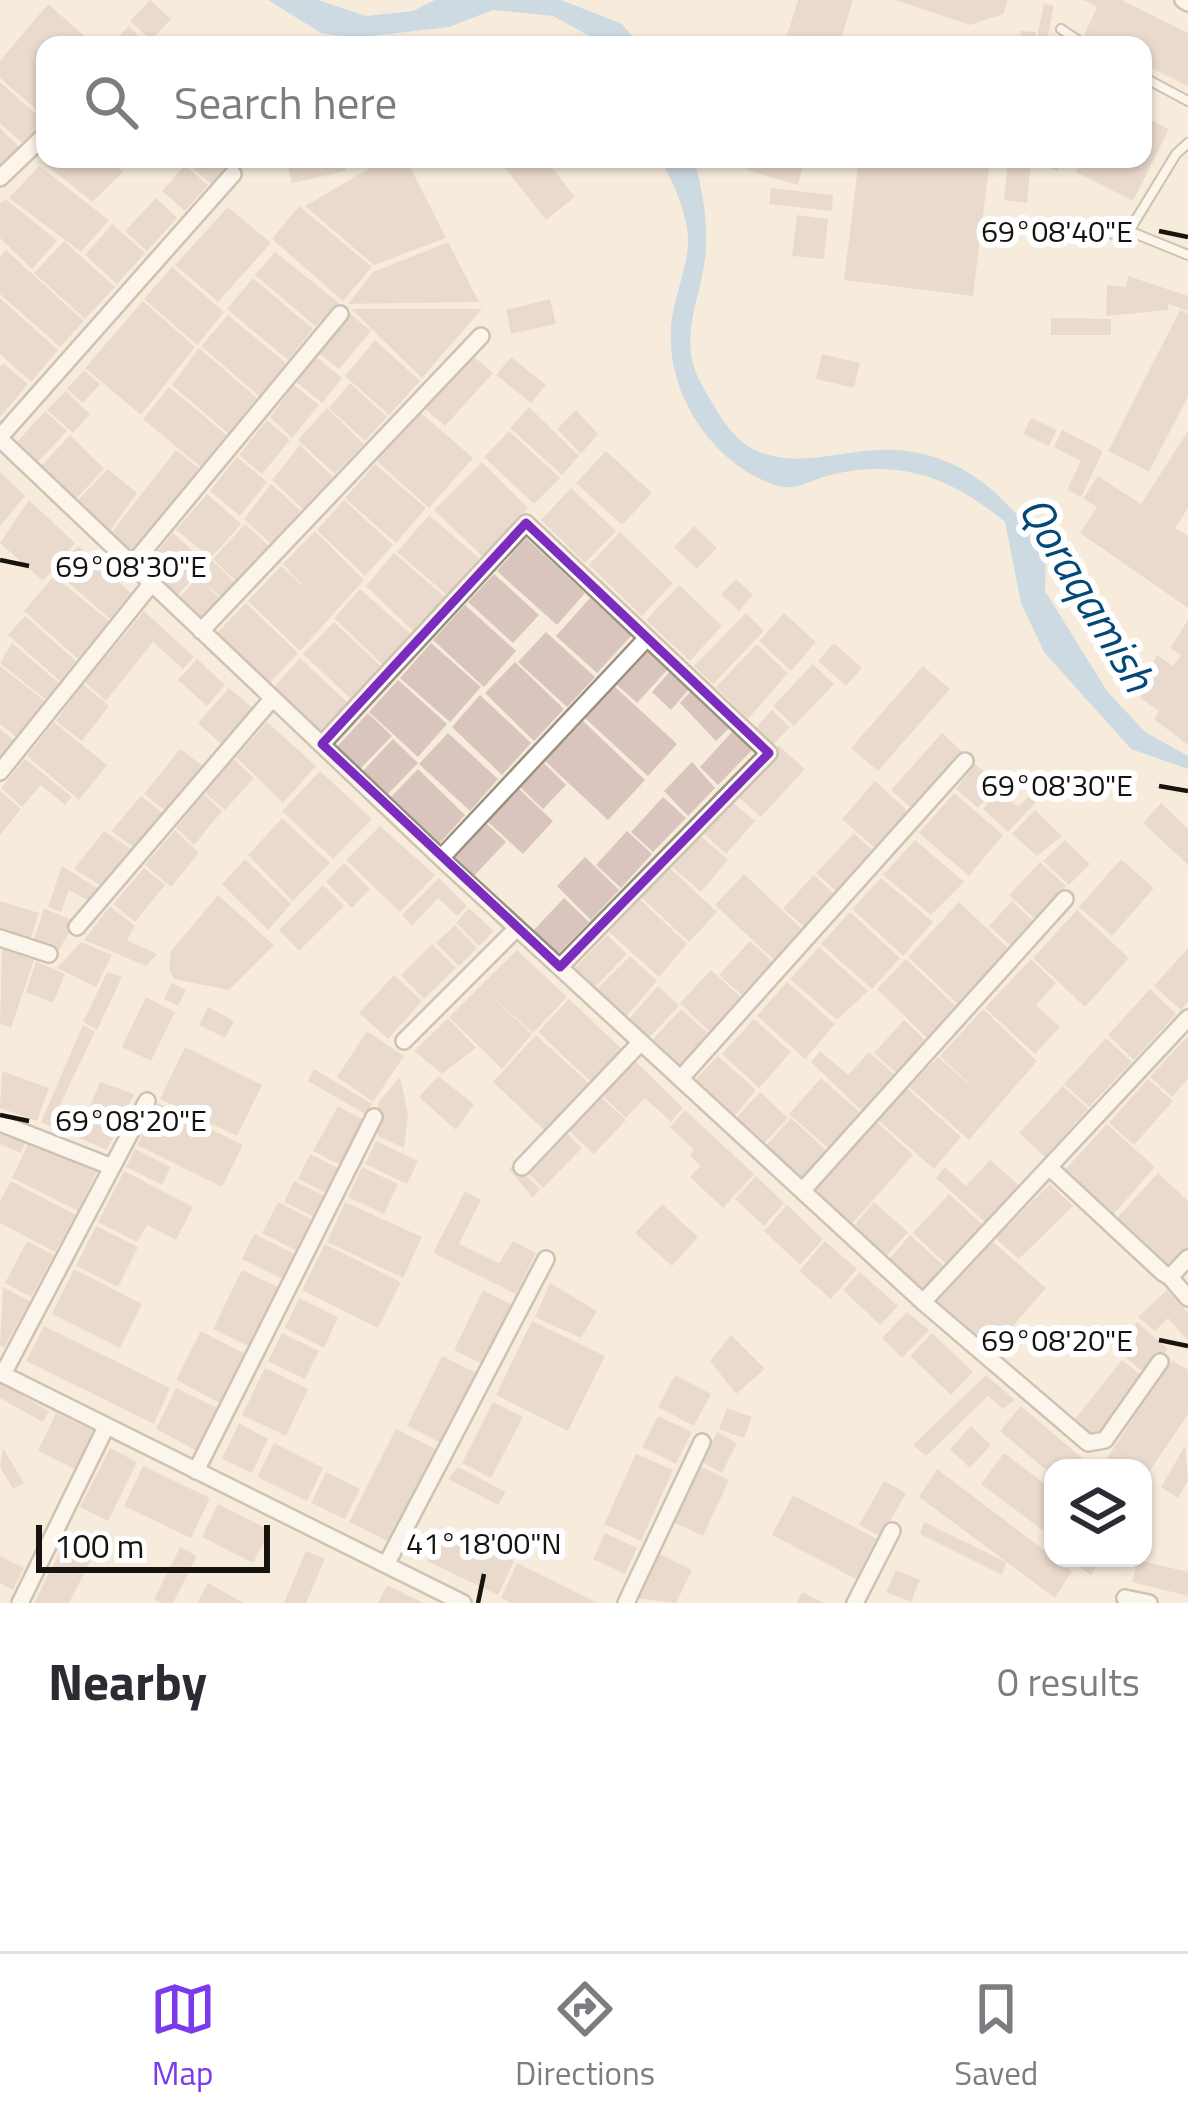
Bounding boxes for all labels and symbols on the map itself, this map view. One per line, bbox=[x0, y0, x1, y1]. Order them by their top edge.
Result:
text: 69°08'40"E bbox=[981, 208, 1133, 254]
water label: Qoraqamish bbox=[1003, 482, 1174, 705]
text: 69°08'30"E bbox=[55, 543, 207, 589]
text: 69°08'30"E bbox=[981, 762, 1133, 808]
text: 69°08'20"E bbox=[55, 1097, 207, 1143]
text: 69°08'20"E bbox=[981, 1317, 1133, 1363]
scale bar bbox=[36, 1519, 270, 1572]
text: 41°18'00"N bbox=[406, 1520, 562, 1566]

